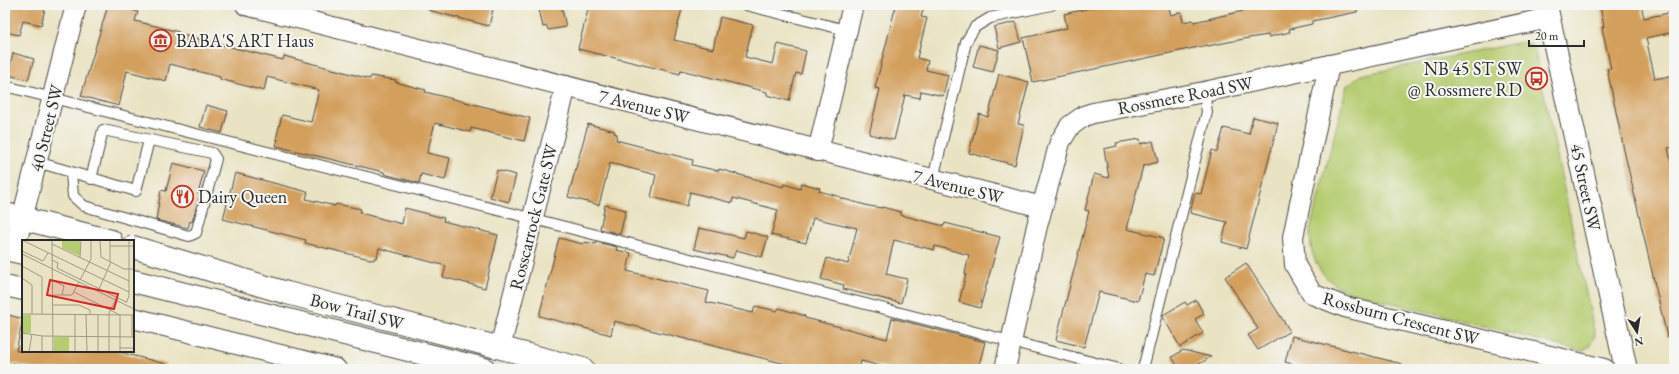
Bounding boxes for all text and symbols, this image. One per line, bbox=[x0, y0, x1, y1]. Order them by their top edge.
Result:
scale bar bbox=[1529, 22, 1584, 48]
museum icon: BABA'S ART Haus bbox=[148, 27, 174, 53]
text: 20 m bbox=[1535, 28, 1559, 44]
place label: BABA'S ART Haus bbox=[176, 29, 314, 52]
place label: NB 45 ST SW @ Rossmere RD bbox=[1407, 57, 1522, 101]
bus stop icon: NB 45 ST SW @ Rossmere RD bbox=[1524, 65, 1550, 91]
street label: Rossmere Road SW bbox=[1115, 71, 1255, 119]
street label: 40 Street SW bbox=[24, 82, 68, 174]
street label: 7 Avenue SW bbox=[596, 84, 692, 128]
street label: Rosscarrock Gate SW bbox=[504, 141, 562, 292]
street label: 45 Street SW bbox=[1566, 141, 1607, 233]
street label: 7 Avenue SW bbox=[910, 164, 1006, 208]
restaurant icon: Dairy Queen bbox=[169, 183, 195, 209]
place label: Dairy Queen bbox=[198, 185, 288, 208]
inset map bbox=[22, 240, 134, 352]
street label: Rossburn Crescent SW bbox=[1321, 286, 1482, 350]
street label: Bow Trail SW bbox=[308, 287, 407, 335]
north arrow bbox=[1617, 312, 1657, 352]
text: N bbox=[1633, 334, 1645, 350]

